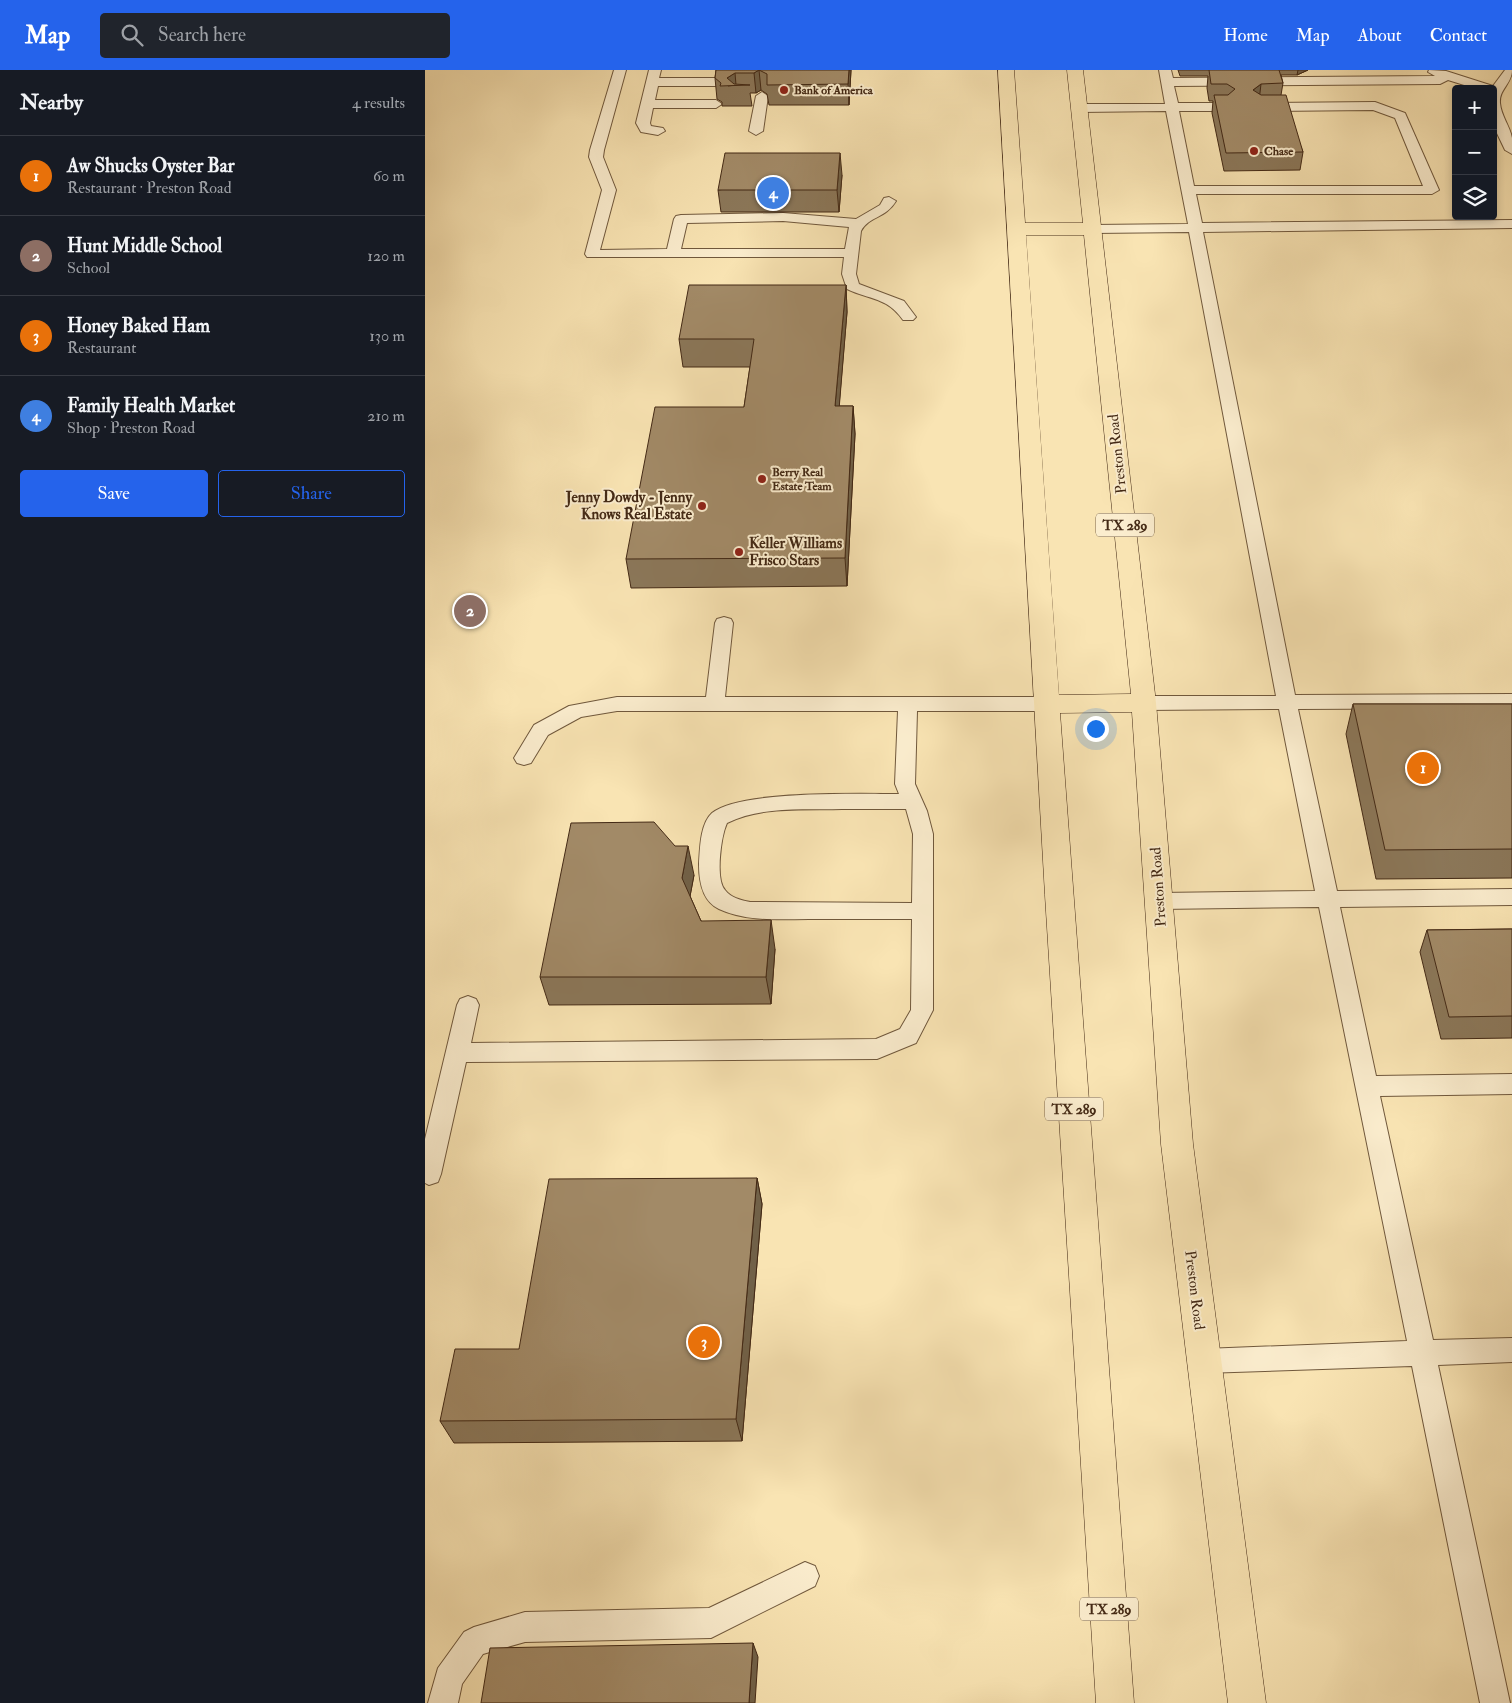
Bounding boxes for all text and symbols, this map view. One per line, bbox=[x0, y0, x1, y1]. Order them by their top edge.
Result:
search box bbox=[100, 13, 450, 58]
text: Map bbox=[25, 20, 70, 51]
icon: search bbox=[118, 21, 146, 49]
text: Search here bbox=[158, 23, 246, 47]
text: Home bbox=[1223, 24, 1268, 47]
text: Map bbox=[1296, 24, 1330, 47]
text: About bbox=[1358, 24, 1402, 47]
text: Contact bbox=[1430, 24, 1487, 47]
place label: Bank of America bbox=[794, 83, 874, 98]
marker: Bank of America bbox=[778, 84, 790, 96]
map controls bbox=[1452, 85, 1497, 220]
button: + bbox=[1452, 85, 1497, 130]
text: Nearby bbox=[20, 89, 83, 116]
text: 4 results bbox=[352, 93, 405, 113]
button: − bbox=[1452, 130, 1497, 175]
place label: Chase bbox=[1264, 144, 1294, 159]
marker: Chase bbox=[1248, 145, 1260, 157]
text: Aw Shucks Oyster Bar bbox=[67, 154, 235, 178]
text: 1 bbox=[33, 166, 39, 186]
text: 60 m bbox=[373, 166, 405, 186]
pin: 4 bbox=[757, 174, 789, 212]
button: layers bbox=[1452, 175, 1497, 220]
text: Restaurant · Preston Road bbox=[67, 178, 232, 198]
text: Hunt Middle School bbox=[67, 234, 222, 258]
text: 2 bbox=[32, 246, 40, 266]
text: 120 m bbox=[367, 246, 405, 266]
text: School bbox=[67, 258, 110, 278]
text: Honey Baked Ham bbox=[67, 314, 210, 338]
text: 3 bbox=[33, 326, 39, 346]
text: 130 m bbox=[369, 326, 405, 346]
text: Restaurant bbox=[67, 338, 136, 358]
text: Family Health Market bbox=[67, 394, 235, 418]
text: 4 bbox=[32, 406, 40, 426]
text: 210 m bbox=[367, 406, 405, 426]
street label: Preston Road bbox=[1104, 413, 1131, 495]
text: Shop · Preston Road bbox=[67, 418, 195, 438]
place label: Berry Real Estate Team bbox=[772, 465, 832, 494]
button: Save bbox=[20, 470, 208, 517]
button: Share bbox=[218, 470, 405, 517]
marker: Berry Real Estate Team bbox=[756, 473, 768, 485]
place label: Jenny Dowdy - Jenny Knows Real Estate bbox=[565, 488, 693, 524]
marker: Jenny Dowdy - Jenny Knows Real Estate bbox=[696, 500, 708, 512]
road number: TX 289 bbox=[1096, 514, 1154, 536]
place label: Keller Williams Frisco Stars bbox=[749, 534, 842, 570]
marker: Keller Williams Frisco Stars bbox=[733, 546, 745, 558]
pin: 2 bbox=[454, 592, 486, 630]
your location bbox=[1083, 716, 1109, 742]
pin: 1 bbox=[1407, 749, 1439, 787]
street label: Preston Road bbox=[1146, 846, 1171, 927]
road number: TX 289 bbox=[1045, 1098, 1103, 1120]
street label: Preston Road bbox=[1180, 1249, 1209, 1331]
pin: 3 bbox=[688, 1323, 720, 1361]
road number: TX 289 bbox=[1080, 1598, 1138, 1620]

